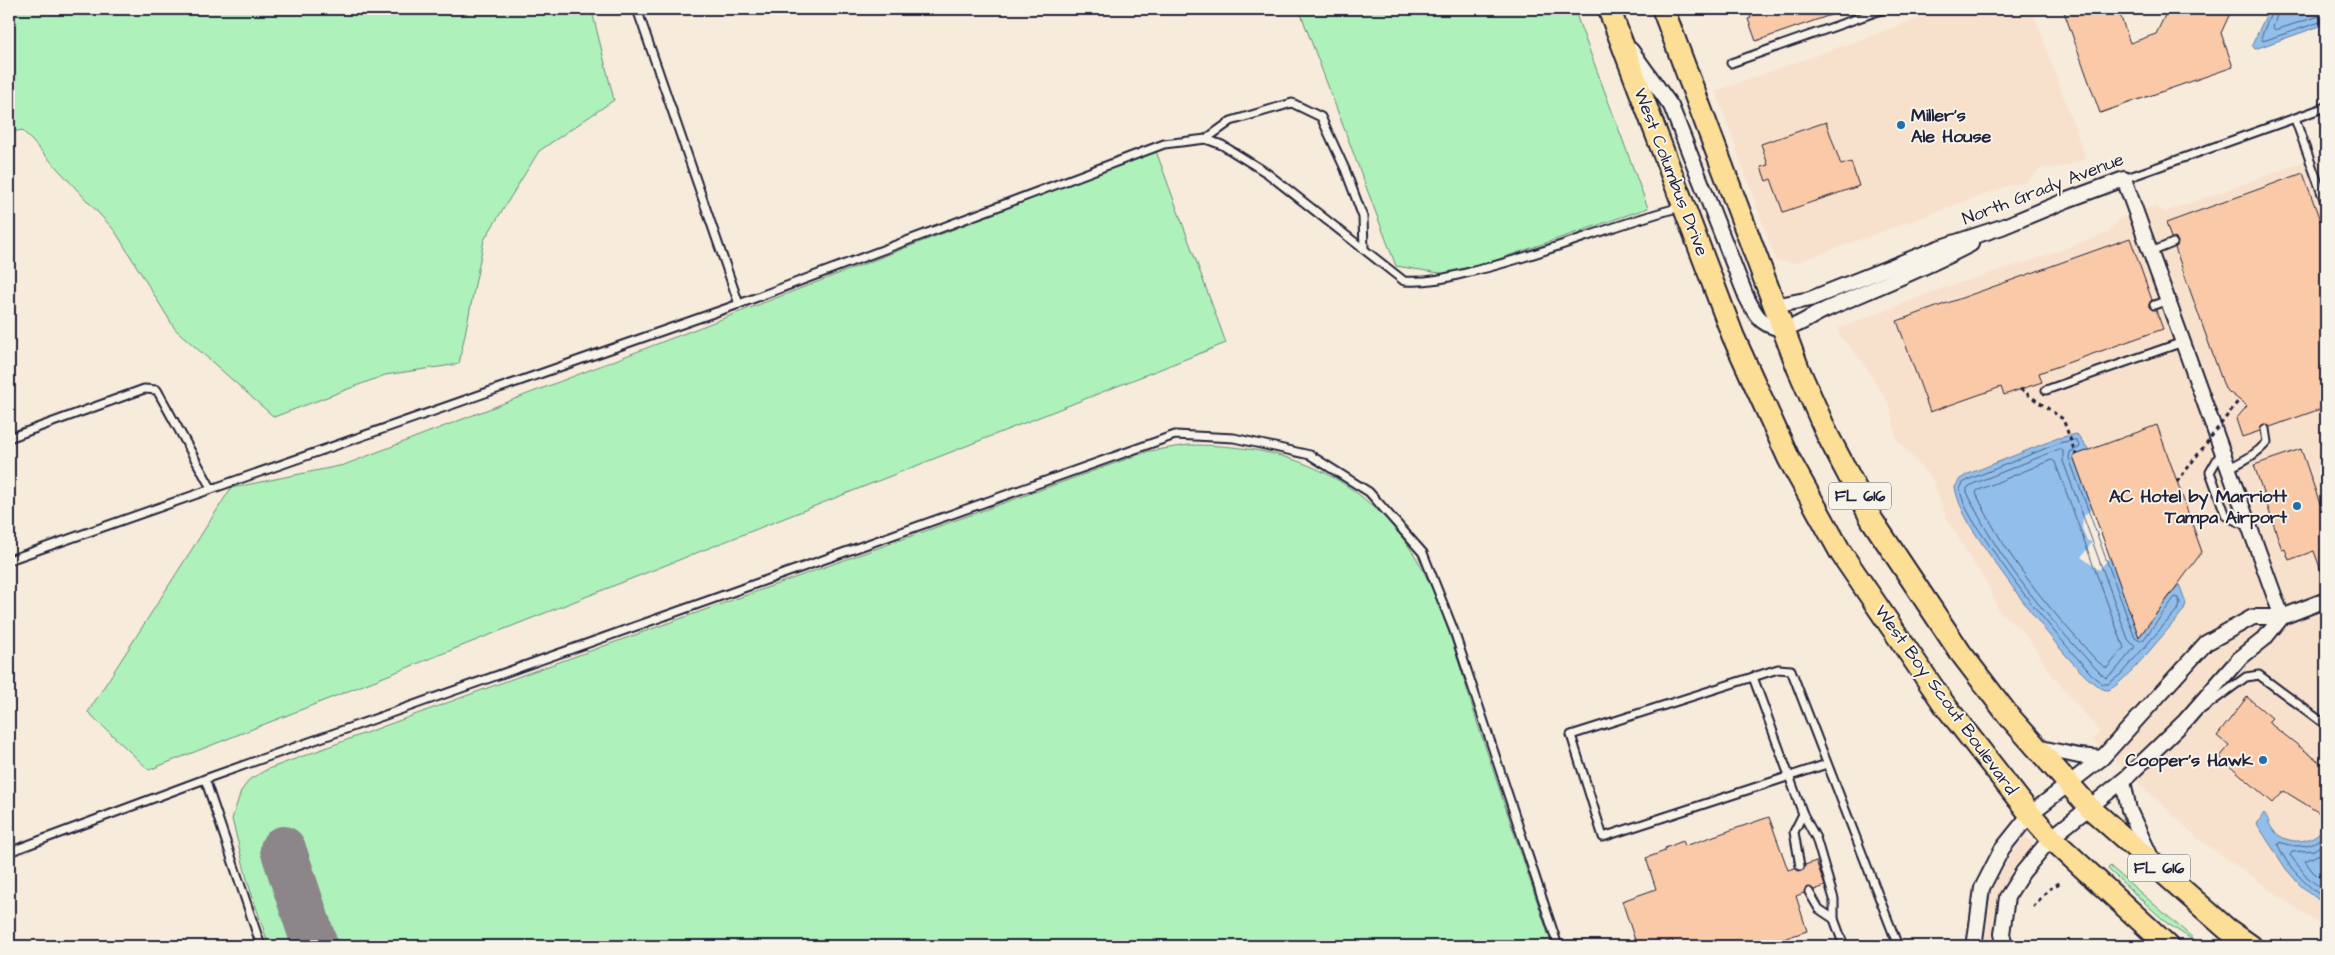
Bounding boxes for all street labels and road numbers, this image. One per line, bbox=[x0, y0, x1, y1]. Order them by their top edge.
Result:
street label: West Columbus Drive bbox=[1627, 84, 1715, 260]
street label: North Grady Avenue bbox=[1959, 147, 2128, 232]
road number: FL 616 bbox=[1829, 482, 1891, 510]
street label: West Boy Scout Boulevard bbox=[1868, 600, 2023, 801]
road number: FL 616 bbox=[2128, 854, 2190, 881]

